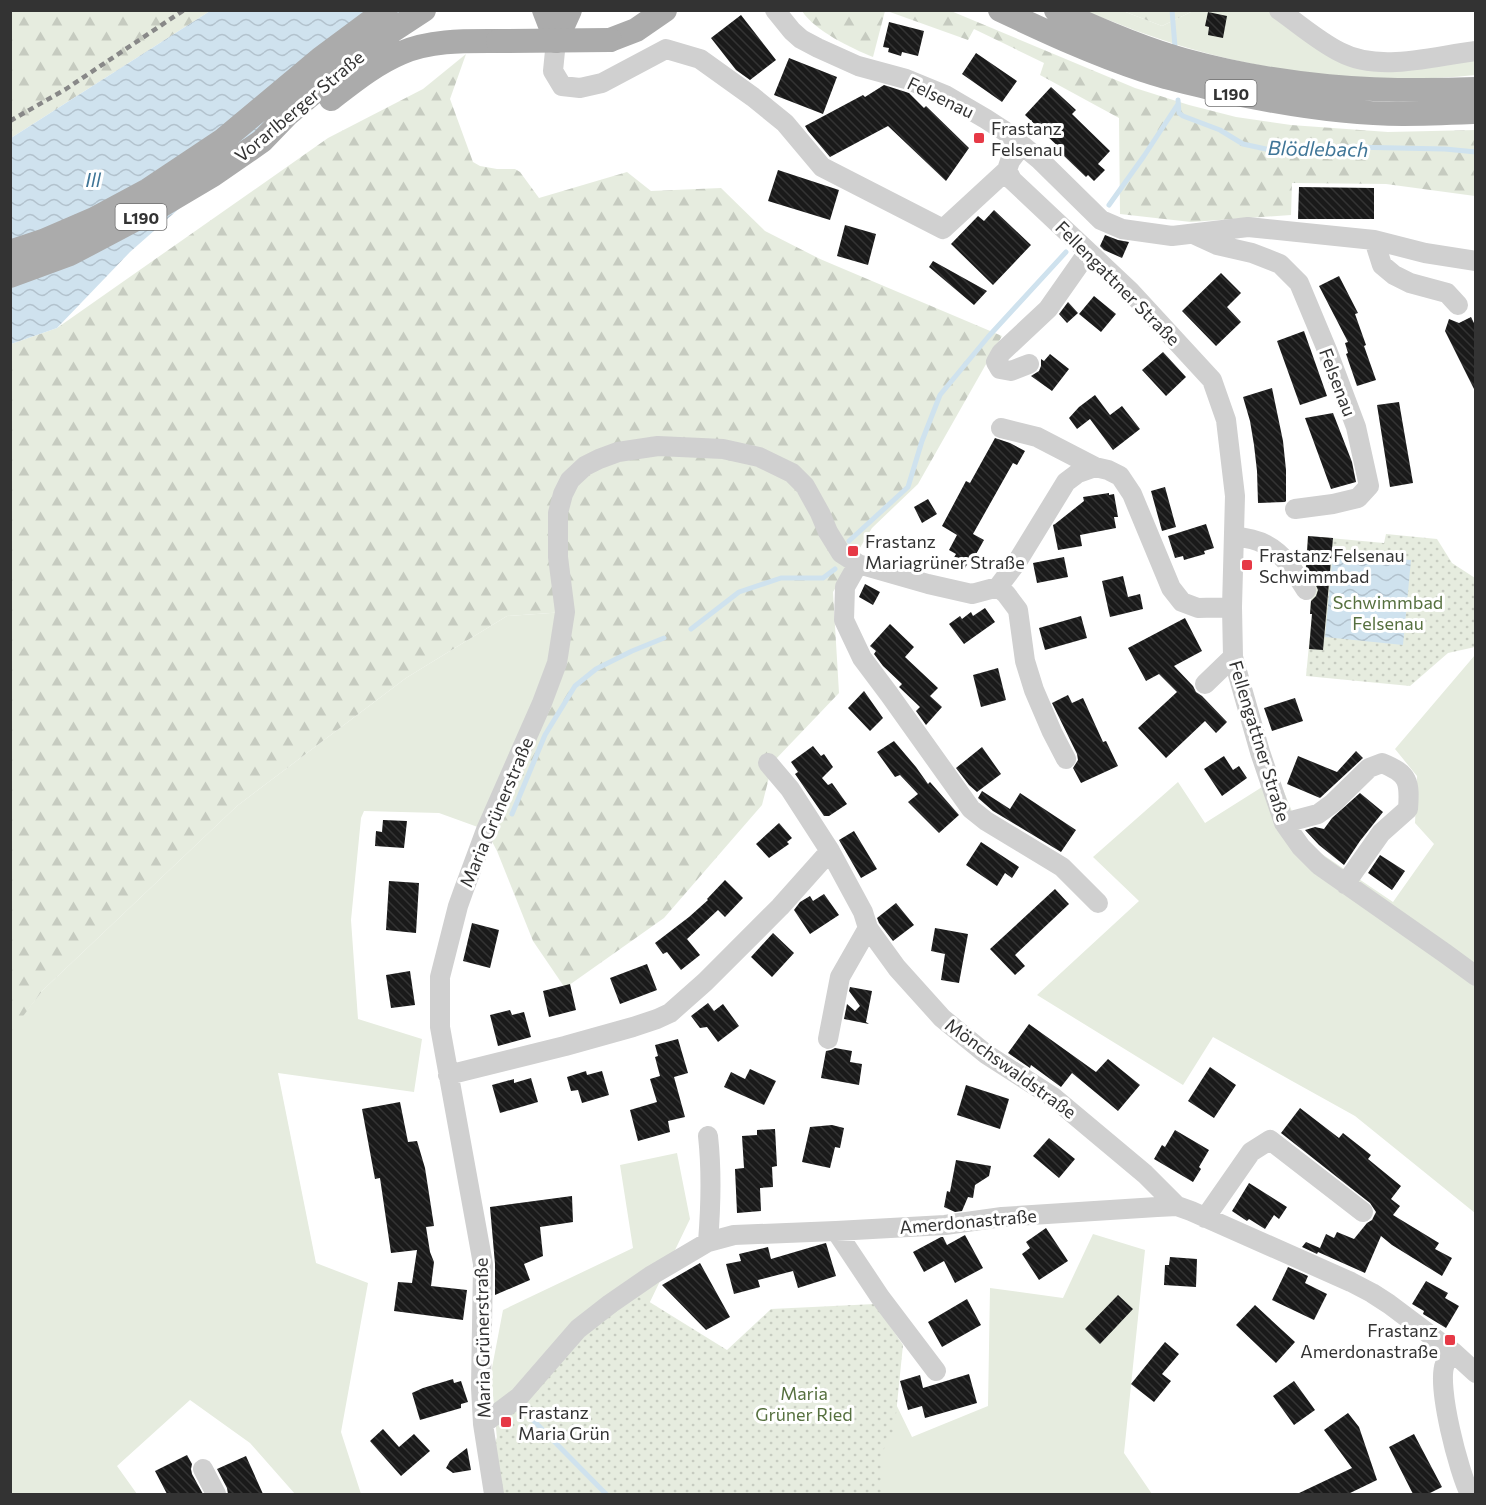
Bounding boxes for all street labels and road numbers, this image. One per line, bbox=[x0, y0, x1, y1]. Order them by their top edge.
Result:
street label: Vorarlberger Straße bbox=[230, 46, 368, 166]
street label: Felsenau bbox=[904, 71, 978, 123]
road number: L190 bbox=[1206, 80, 1256, 106]
road number: L190 bbox=[116, 204, 166, 230]
street label: Fellengattner Straße bbox=[1051, 216, 1185, 350]
street label: Felsenau bbox=[1315, 345, 1361, 419]
street label: Fellengattner Straße bbox=[1225, 658, 1295, 824]
street label: Maria Grünerstraße bbox=[454, 734, 538, 890]
street label: Mönchswaldstraße bbox=[941, 1013, 1081, 1123]
street label: Amerdonastraße bbox=[898, 1204, 1038, 1238]
street label: Maria Grünerstraße bbox=[470, 1258, 494, 1418]

